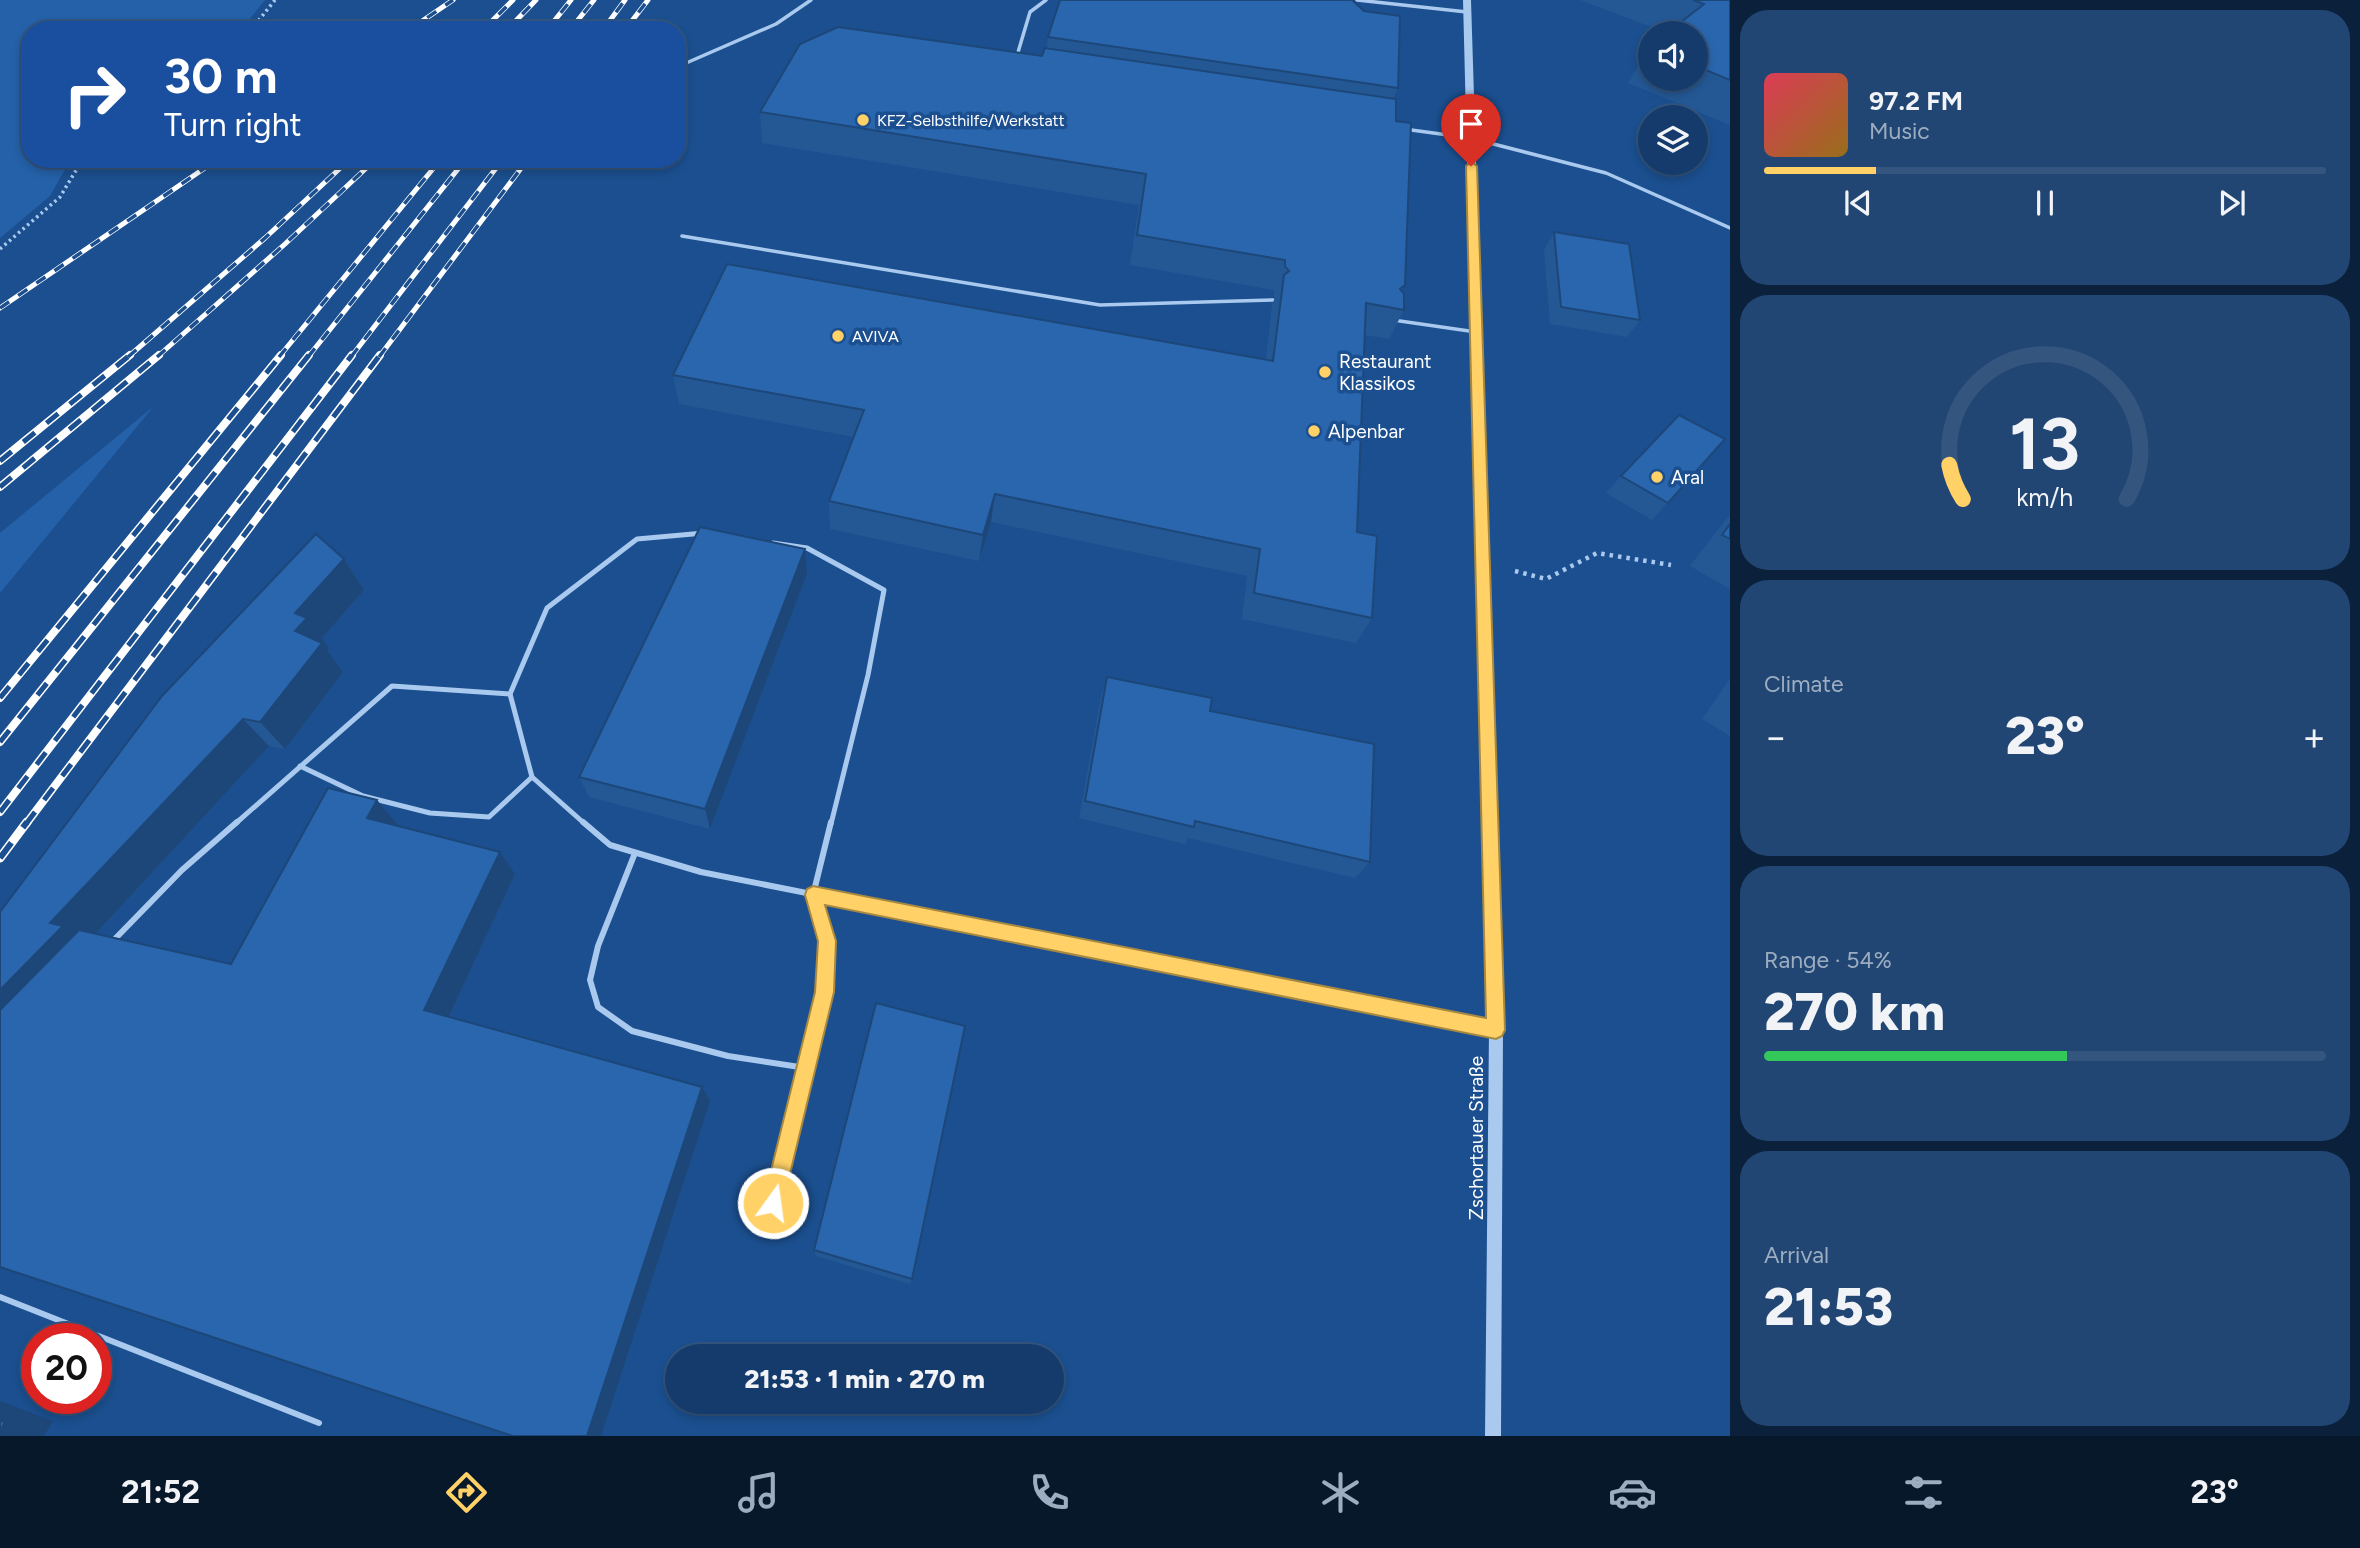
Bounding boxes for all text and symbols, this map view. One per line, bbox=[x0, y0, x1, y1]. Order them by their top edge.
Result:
map controls bbox=[1638, 21, 1708, 175]
button: sound bbox=[1638, 21, 1708, 91]
text: 30 m bbox=[164, 46, 277, 105]
icon: right bbox=[49, 49, 140, 140]
text: 97.2 FM bbox=[1869, 85, 1963, 117]
pin bbox=[1441, 94, 1501, 166]
icon: arrive bbox=[1452, 105, 1490, 143]
button: layers bbox=[1638, 105, 1708, 175]
text: Turn right bbox=[164, 106, 302, 144]
place label: KFZ-Selbsthilfe/Werkstatt bbox=[877, 111, 1065, 130]
marker: KFZ-Selbsthilfe/Werkstatt bbox=[855, 112, 871, 128]
text: Music bbox=[1869, 117, 1930, 145]
icon: previous bbox=[1839, 184, 1877, 222]
icon: pause bbox=[2026, 184, 2064, 222]
icon: next bbox=[2213, 184, 2251, 222]
place label: AVIVA bbox=[852, 327, 899, 346]
marker: AVIVA bbox=[830, 328, 846, 344]
place label: Restaurant Klassikos bbox=[1339, 350, 1431, 395]
marker: Restaurant Klassikos bbox=[1317, 364, 1333, 380]
text: 13 bbox=[2009, 400, 2081, 487]
place label: Alpenbar bbox=[1328, 420, 1405, 443]
marker: Alpenbar bbox=[1306, 423, 1322, 439]
place label: Aral bbox=[1671, 466, 1704, 489]
marker: Aral bbox=[1649, 469, 1665, 485]
text: km/h bbox=[2016, 482, 2074, 512]
text: Climate bbox=[1764, 670, 1843, 698]
text: 23° bbox=[2005, 705, 2085, 767]
text: − bbox=[1764, 714, 1788, 760]
text: + bbox=[2302, 714, 2326, 760]
text: Range · 54% bbox=[1764, 946, 1892, 974]
text: 270 km bbox=[1764, 981, 1945, 1043]
street label: Zschortauer Straße bbox=[1465, 1056, 1488, 1220]
position arrow bbox=[736, 1166, 810, 1240]
text: Arrival bbox=[1764, 1241, 1829, 1269]
text: 21:53 bbox=[1764, 1276, 1893, 1338]
speed limit sign: 20 bbox=[21, 1323, 112, 1414]
text: 21:53 · 1 min · 270 m bbox=[744, 1363, 985, 1395]
icon: directions bbox=[442, 1468, 491, 1517]
icon: music bbox=[734, 1468, 783, 1517]
icon: phone bbox=[1025, 1468, 1074, 1517]
icon: climate bbox=[1316, 1468, 1365, 1517]
icon: car bbox=[1608, 1468, 1657, 1517]
icon: filters bbox=[1899, 1468, 1948, 1517]
text: 21:52 bbox=[121, 1473, 200, 1511]
text: 23° bbox=[2190, 1473, 2239, 1511]

